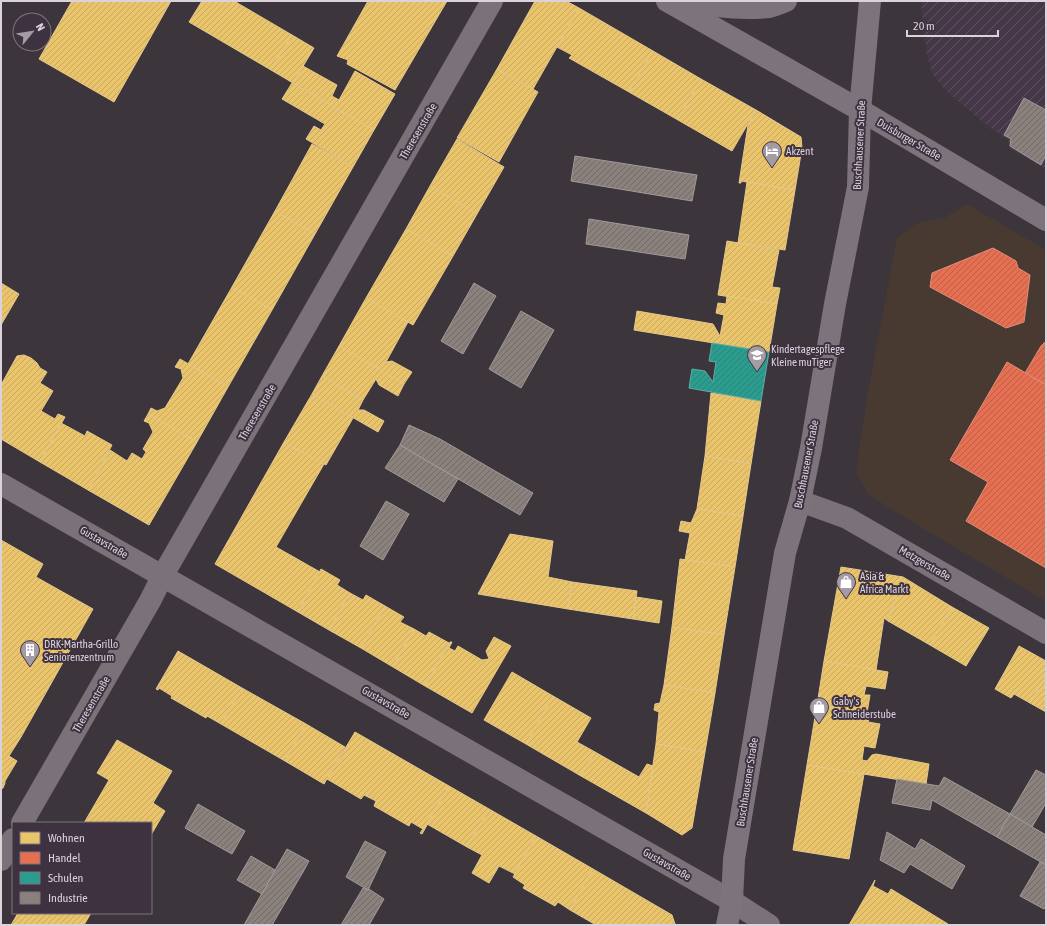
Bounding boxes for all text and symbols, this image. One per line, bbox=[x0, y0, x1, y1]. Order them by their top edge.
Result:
north arrow bbox=[12, 12, 52, 52]
scale bar bbox=[907, 12, 998, 38]
text: 20 m bbox=[913, 19, 935, 33]
text: N bbox=[34, 21, 47, 33]
street label: Buschhausener Straße bbox=[851, 100, 867, 190]
street label: Theresenstraße bbox=[397, 101, 439, 161]
street label: Duisburger Straße bbox=[875, 116, 943, 162]
hotel icon: Akzent bbox=[761, 140, 783, 168]
place label: Akzent bbox=[786, 145, 814, 157]
place label: Kindertagespflege Kleine muTiger bbox=[771, 343, 845, 368]
school or university icon: Kindertagespflege Kleine muTiger bbox=[746, 344, 768, 372]
street label: Theresenstraße bbox=[236, 382, 278, 442]
street label: Buschhausener Straße bbox=[792, 419, 820, 509]
street label: Gustavstraße bbox=[78, 524, 130, 560]
street label: Metzgerstraße bbox=[897, 543, 953, 583]
place label: Asia & Africa Markt bbox=[860, 570, 909, 595]
shop icon: Asia & Africa Markt bbox=[835, 571, 857, 599]
place label: DRK-Martha-Grillo Seniorenzentrum bbox=[44, 638, 118, 663]
building icon: DRK-Martha-Grillo Seniorenzentrum bbox=[19, 639, 41, 667]
street label: Theresenstraße bbox=[70, 674, 112, 734]
street label: Gustavstraße bbox=[360, 684, 412, 720]
place label: Gaby's Schneiderstube bbox=[833, 695, 896, 720]
shop icon: Gaby's Schneiderstube bbox=[808, 696, 830, 724]
street label: Buschhausener Straße bbox=[734, 737, 760, 827]
legend bbox=[12, 822, 152, 914]
text: Wohnen bbox=[48, 831, 85, 845]
street label: Gustavstraße bbox=[641, 846, 693, 882]
text: Handel bbox=[48, 851, 82, 865]
text: Schulen bbox=[48, 871, 83, 885]
text: Industrie bbox=[48, 891, 88, 905]

